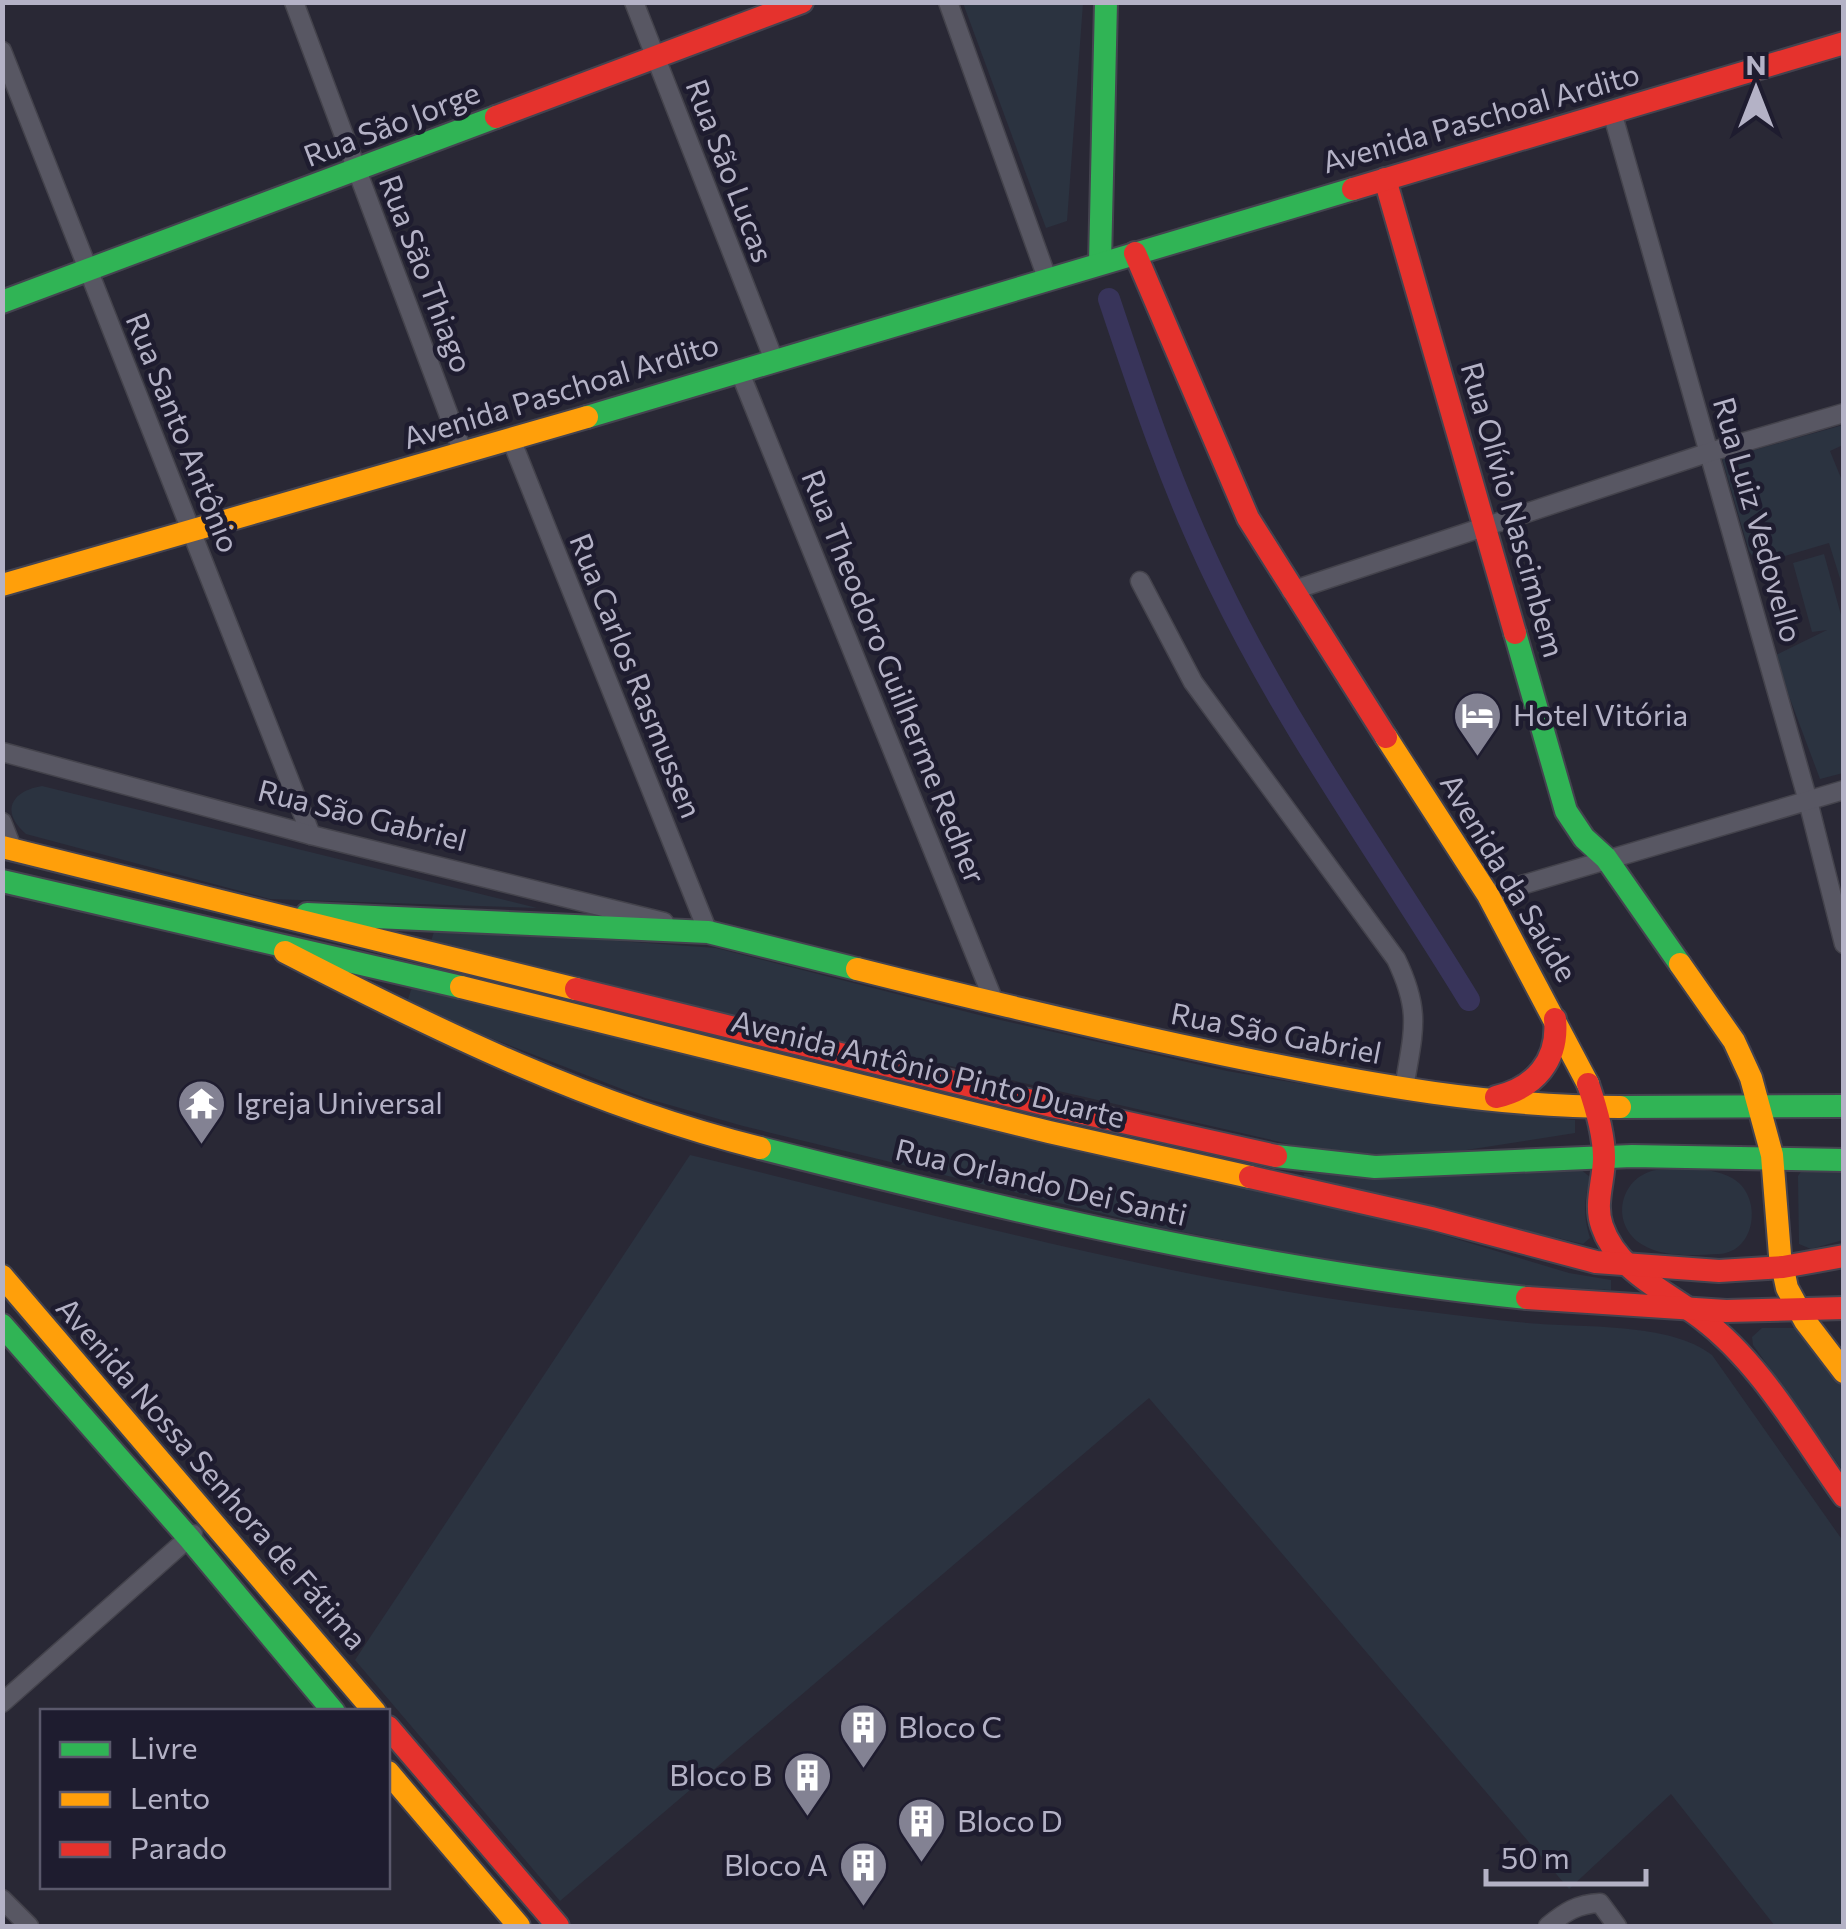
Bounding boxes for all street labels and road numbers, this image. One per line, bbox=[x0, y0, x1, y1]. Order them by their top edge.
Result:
street label: Avenida Paschoal Ardito bbox=[1317, 54, 1643, 180]
street label: Rua São Jorge bbox=[298, 72, 484, 173]
street label: Rua São Lucas bbox=[679, 73, 783, 267]
street label: Rua São Thiago bbox=[373, 169, 482, 377]
street label: Rua Santo Antônio bbox=[119, 307, 249, 557]
street label: Avenida Paschoal Ardito bbox=[398, 324, 723, 455]
street label: Rua Olívio Nascimbem bbox=[1455, 358, 1574, 661]
street label: Rua Luiz Vedovello bbox=[1707, 392, 1812, 646]
street label: Rua Theodoro Guilherme Redher bbox=[795, 464, 995, 888]
street label: Rua Carlos Rasmussen bbox=[563, 527, 711, 823]
street label: Avenida da Saúde bbox=[1434, 766, 1587, 987]
street label: Rua São Gabriel bbox=[255, 770, 471, 857]
street label: Rua São Gabriel bbox=[1168, 993, 1385, 1070]
street label: Avenida Antônio Pinto Duarte bbox=[728, 1001, 1129, 1134]
street label: Rua Orlando Dei Santi bbox=[892, 1129, 1191, 1232]
street label: Avenida Nossa Senhora de Fátima bbox=[50, 1289, 376, 1656]

